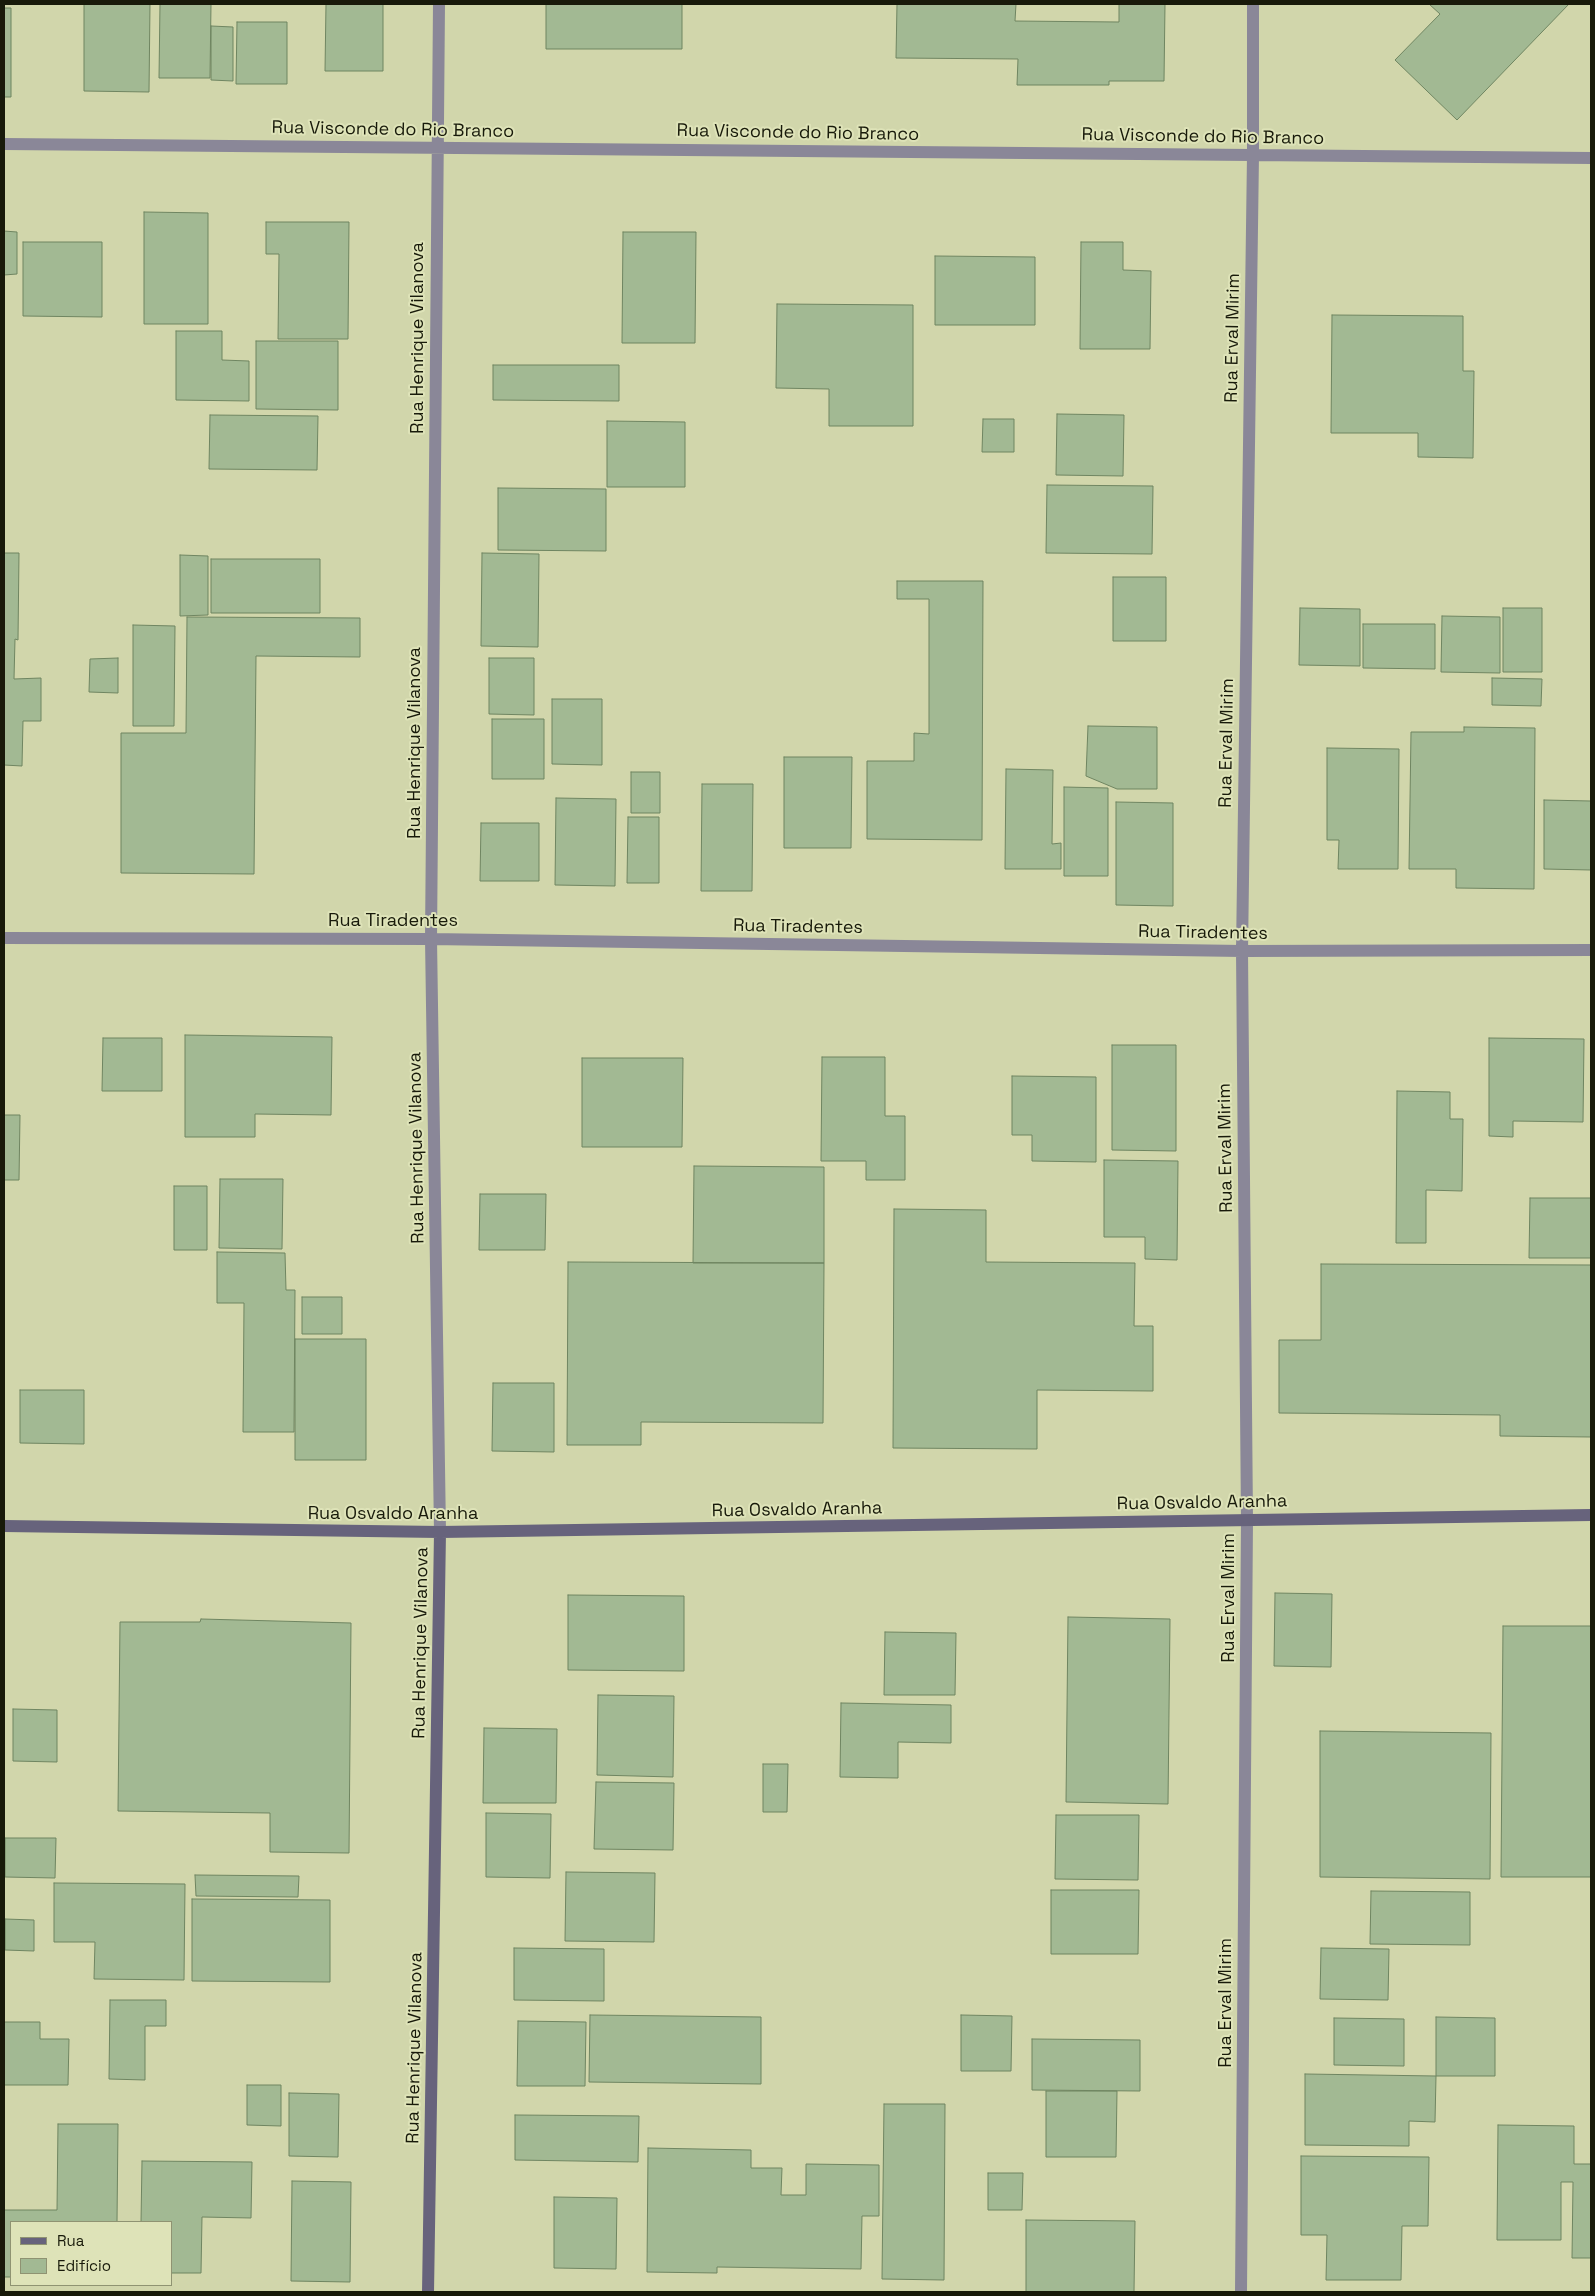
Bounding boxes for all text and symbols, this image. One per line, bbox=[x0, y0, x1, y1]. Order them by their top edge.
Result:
street label: Rua Visconde do Rio Branco bbox=[271, 117, 515, 143]
street label: Rua Visconde do Rio Branco bbox=[676, 120, 920, 146]
street label: Rua Visconde do Rio Branco bbox=[1081, 124, 1325, 150]
street label: Rua Henrique Vilanova bbox=[407, 242, 429, 434]
street label: Rua Erval Mirim bbox=[1221, 273, 1245, 403]
street label: Rua Henrique Vilanova bbox=[404, 647, 426, 839]
street label: Rua Erval Mirim bbox=[1215, 678, 1239, 808]
street label: Rua Tiradentes bbox=[328, 910, 458, 932]
street label: Rua Tiradentes bbox=[733, 915, 863, 939]
street label: Rua Tiradentes bbox=[1138, 921, 1268, 945]
street label: Rua Henrique Vilanova bbox=[405, 1052, 429, 1244]
street label: Rua Erval Mirim bbox=[1214, 1083, 1238, 1213]
street label: Rua Osvaldo Aranha bbox=[1116, 1491, 1288, 1515]
street label: Rua Osvaldo Aranha bbox=[711, 1498, 883, 1522]
street label: Rua Osvaldo Aranha bbox=[308, 1503, 478, 1525]
street label: Rua Erval Mirim bbox=[1218, 1533, 1240, 1663]
street label: Rua Henrique Vilanova bbox=[409, 1547, 433, 1739]
street label: Rua Erval Mirim bbox=[1215, 1938, 1237, 2068]
street label: Rua Henrique Vilanova bbox=[403, 1952, 427, 2144]
legend bbox=[10, 2221, 172, 2286]
text: Rua bbox=[57, 2231, 84, 2250]
text: Edifício bbox=[57, 2256, 111, 2275]

